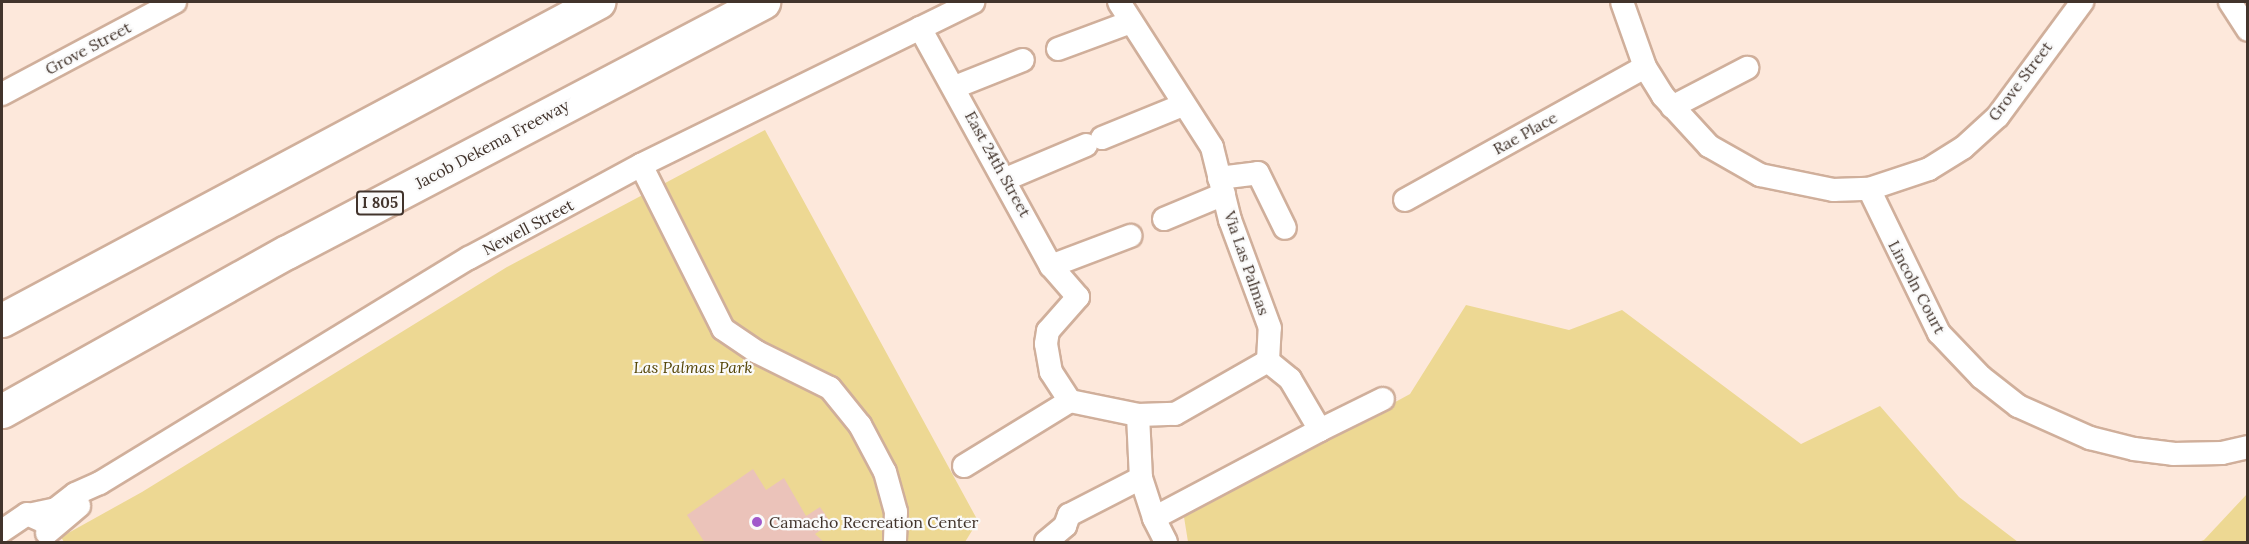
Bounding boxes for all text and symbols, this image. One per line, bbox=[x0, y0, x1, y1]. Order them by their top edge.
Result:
street label: Grove Street bbox=[42, 17, 134, 79]
street label: Grove Street bbox=[1984, 37, 2056, 125]
street label: Jacob Dekema Freeway bbox=[412, 95, 572, 193]
street label: East 24th Street bbox=[961, 108, 1035, 220]
street label: Rae Place bbox=[1490, 108, 1560, 158]
road number: I 805 bbox=[356, 191, 404, 215]
street label: Newell Street bbox=[479, 195, 577, 259]
street label: Via Las Palmas bbox=[1220, 208, 1274, 318]
street label: Lincoln Court bbox=[1884, 237, 1950, 337]
park label: Las Palmas Park bbox=[634, 357, 752, 377]
place label: Camacho Recreation Center bbox=[769, 512, 978, 532]
marker: Camacho Recreation Center bbox=[750, 515, 764, 529]

